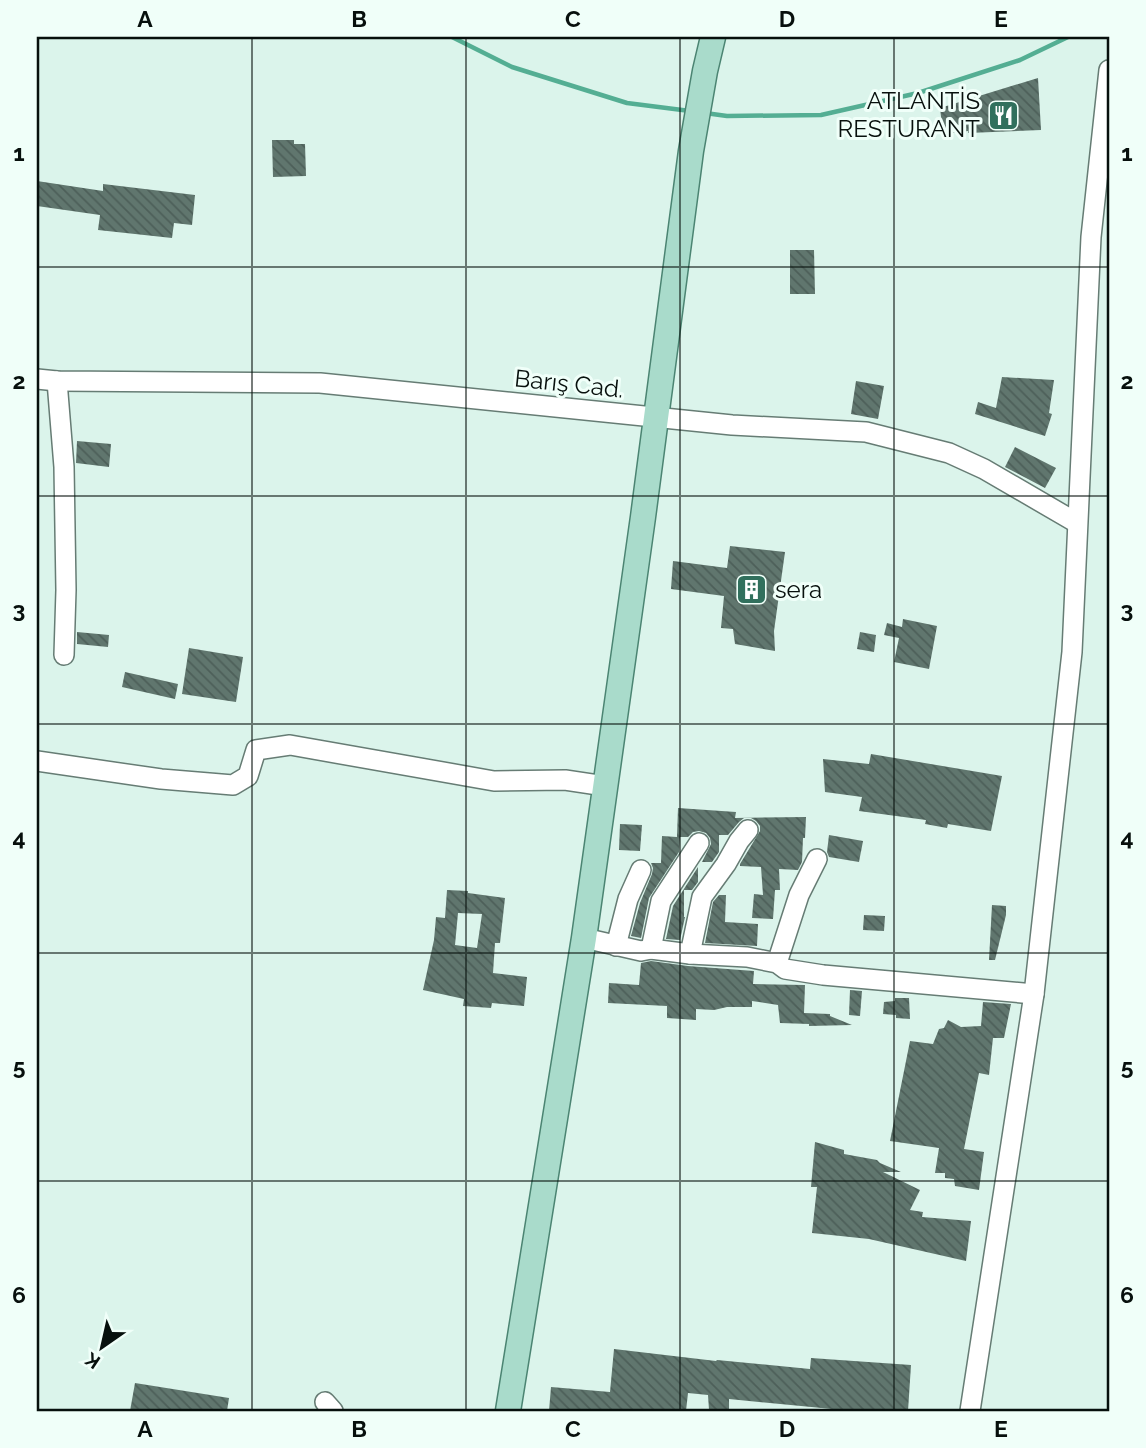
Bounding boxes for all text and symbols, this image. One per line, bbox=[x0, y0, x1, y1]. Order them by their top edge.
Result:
text: A bbox=[137, 5, 153, 32]
text: B bbox=[351, 5, 367, 32]
text: C bbox=[565, 5, 581, 32]
text: D bbox=[779, 5, 795, 32]
text: E bbox=[994, 5, 1008, 32]
place label: ATLANTİS RESTURANT bbox=[838, 86, 980, 143]
restaurant icon: ATLANTİS RESTURANT bbox=[986, 98, 1020, 132]
text: 1 bbox=[13, 139, 25, 166]
text: 1 bbox=[1121, 139, 1133, 166]
street label: Barış Cad. bbox=[513, 363, 625, 404]
text: 2 bbox=[13, 367, 25, 394]
text: 2 bbox=[1121, 367, 1133, 394]
building icon: sera bbox=[735, 573, 769, 607]
place label: sera bbox=[775, 575, 822, 604]
text: 3 bbox=[13, 596, 25, 623]
text: 3 bbox=[1121, 596, 1133, 623]
text: 4 bbox=[12, 824, 26, 851]
text: 4 bbox=[1120, 824, 1134, 851]
text: 5 bbox=[13, 1053, 26, 1080]
text: 5 bbox=[1121, 1053, 1134, 1080]
text: 6 bbox=[12, 1281, 26, 1308]
text: 6 bbox=[1120, 1281, 1134, 1308]
north arrow bbox=[66, 1312, 136, 1382]
text: K bbox=[81, 1348, 104, 1374]
text: A bbox=[137, 1415, 153, 1442]
text: B bbox=[351, 1415, 367, 1442]
text: C bbox=[565, 1415, 581, 1442]
text: D bbox=[779, 1415, 795, 1442]
text: E bbox=[994, 1415, 1008, 1442]

